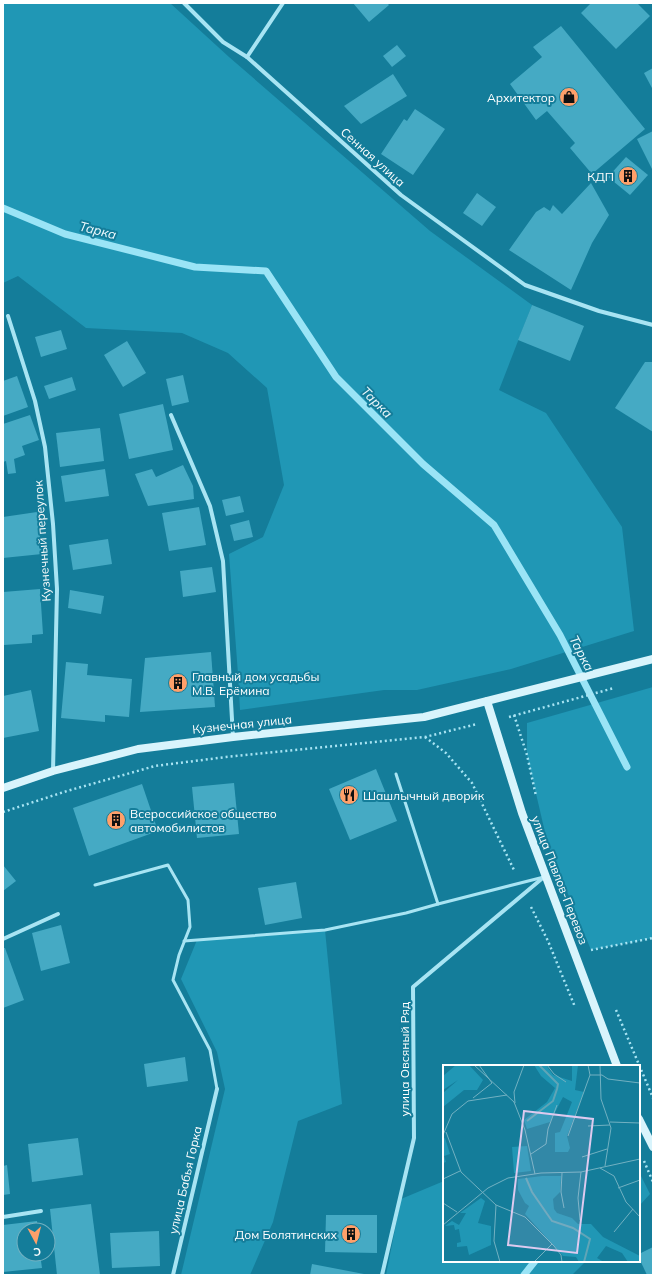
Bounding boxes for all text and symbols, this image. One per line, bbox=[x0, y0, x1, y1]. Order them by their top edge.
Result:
shop icon: Архитектор bbox=[558, 86, 580, 108]
place label: Архитектор bbox=[487, 90, 555, 105]
street label: Сенная улица bbox=[338, 124, 408, 190]
building icon: КДП bbox=[617, 165, 639, 187]
place label: КДП bbox=[587, 169, 614, 184]
water label: Тарка bbox=[78, 218, 118, 242]
water label: Тарка bbox=[358, 383, 396, 421]
street label: Кузнечный переулок bbox=[30, 479, 54, 602]
water label: Тарка bbox=[566, 633, 598, 673]
place label: Главный дом усадьбы М.В. Ерёмина bbox=[192, 669, 319, 698]
building icon: Главный дом усадьбы М.В. Ерёмина bbox=[167, 672, 189, 694]
street label: Кузнечная улица bbox=[192, 711, 292, 737]
restaurant icon: Шашлычный дворик bbox=[338, 784, 360, 806]
place label: Шашлычный дворик bbox=[363, 788, 485, 803]
place label: Всероссийское общество автомобилистов bbox=[130, 806, 277, 835]
building icon: Всероссийское общество автомобилистов bbox=[105, 809, 127, 831]
street label: улица Павлов-Перевоз bbox=[529, 813, 591, 947]
street label: улица Овсяный Ряд bbox=[397, 1002, 412, 1116]
inset map bbox=[443, 1065, 640, 1262]
street label: улица Бабья Горка bbox=[165, 1125, 205, 1235]
north arrow bbox=[16, 1222, 56, 1262]
building icon: Дом Болятинских bbox=[340, 1223, 362, 1245]
place label: Дом Болятинских bbox=[235, 1227, 337, 1242]
text: С bbox=[32, 1245, 42, 1259]

